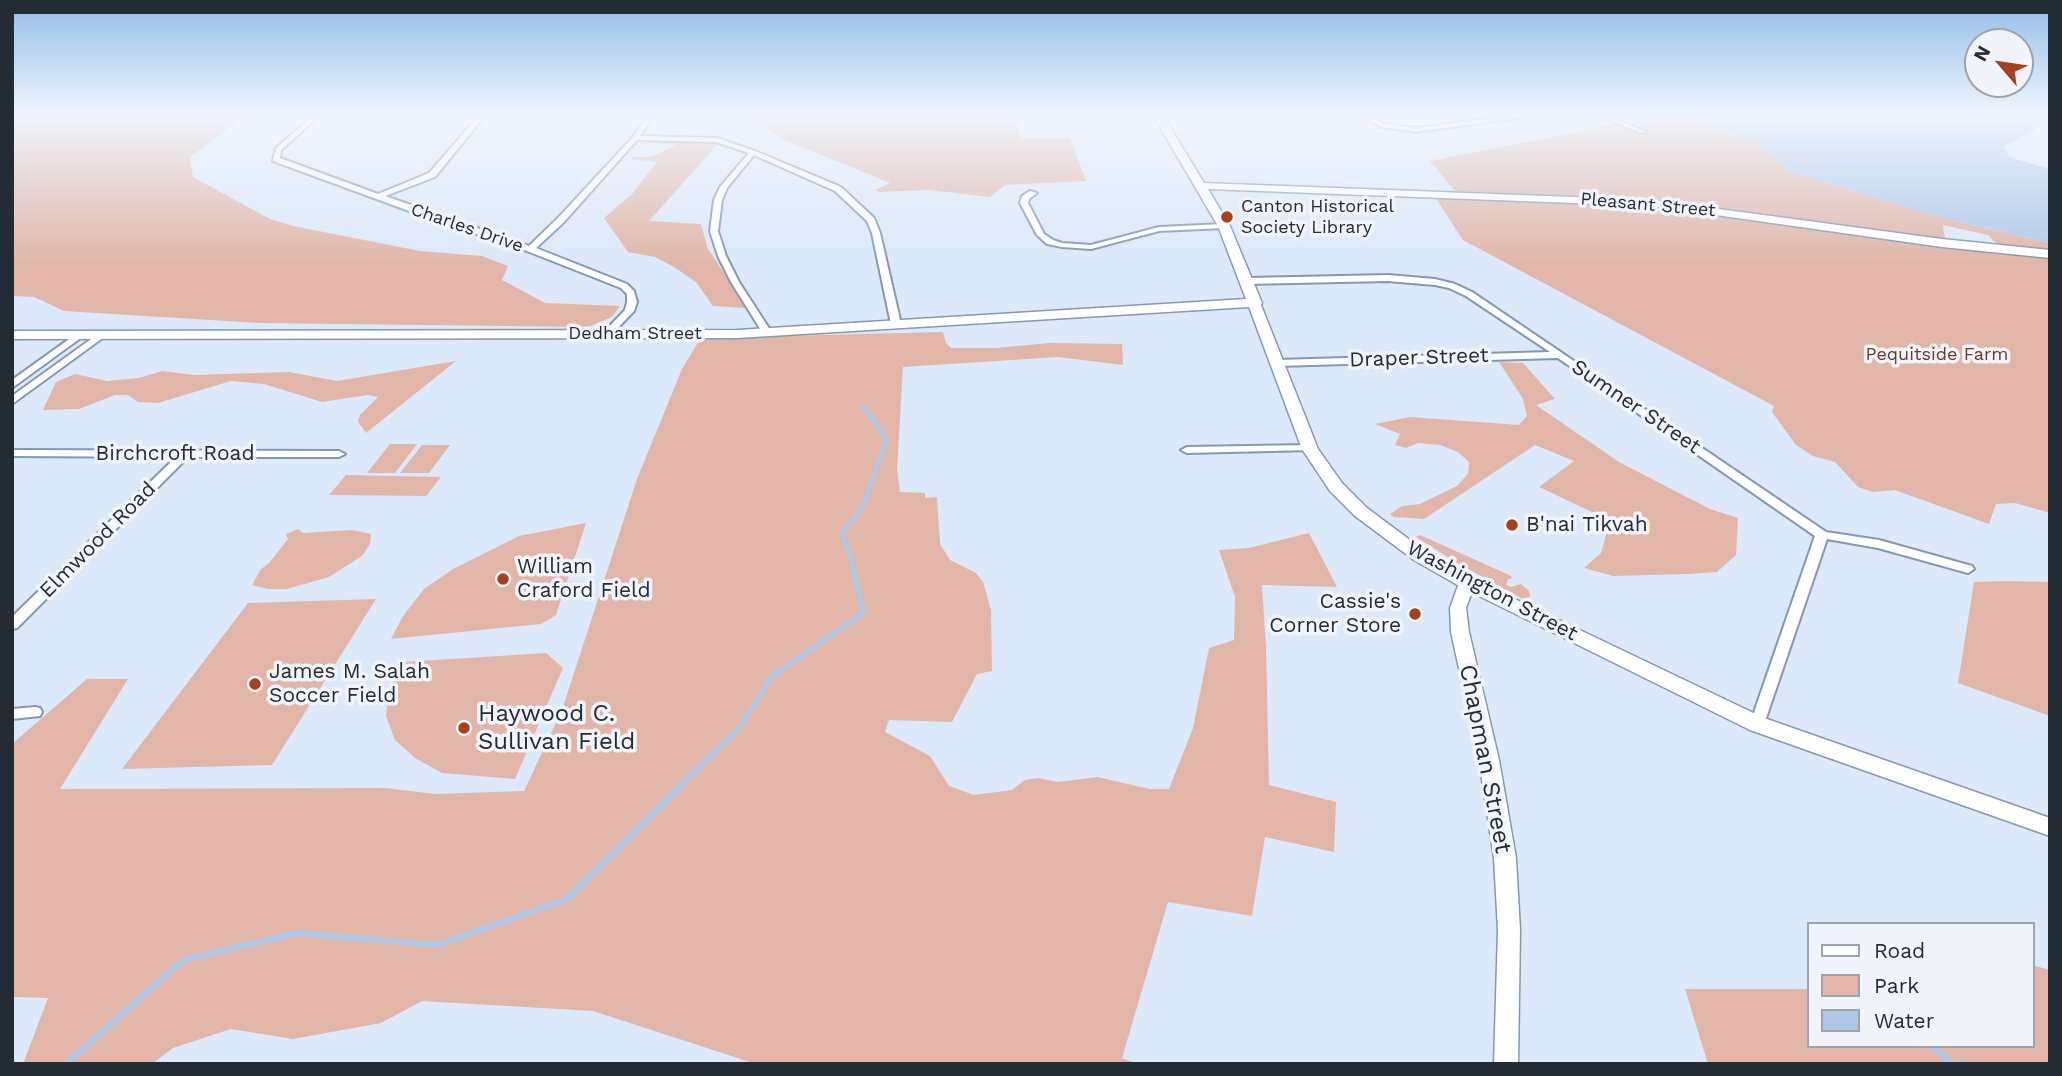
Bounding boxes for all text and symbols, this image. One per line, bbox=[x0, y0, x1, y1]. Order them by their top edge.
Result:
north arrow bbox=[1964, 28, 2034, 98]
text: N bbox=[1968, 42, 1995, 65]
street label: Pleasant Street bbox=[1580, 188, 1716, 222]
place label: Canton Historical Society Library bbox=[1241, 196, 1394, 238]
street label: Charles Drive bbox=[408, 199, 526, 257]
marker: Canton Historical Society Library bbox=[1219, 209, 1235, 225]
street label: Dedham Street bbox=[568, 323, 702, 345]
street label: Draper Street bbox=[1349, 343, 1489, 373]
park label: Pequitside Farm bbox=[1866, 344, 2008, 366]
street label: Sumner Street bbox=[1567, 355, 1705, 459]
street label: Birchcroft Road bbox=[95, 441, 255, 467]
street label: Elmwood Road bbox=[35, 477, 161, 603]
place label: B'nai Tikvah bbox=[1526, 512, 1648, 538]
marker: B'nai Tikvah bbox=[1504, 517, 1520, 533]
street label: Washington Street bbox=[1402, 535, 1582, 647]
place label: William Craford Field bbox=[517, 554, 651, 604]
marker: William Craford Field bbox=[495, 571, 511, 587]
place label: Cassie's Corner Store bbox=[1269, 589, 1401, 639]
marker: Cassie's Corner Store bbox=[1407, 606, 1423, 622]
place label: James M. Salah Soccer Field bbox=[269, 659, 430, 709]
street label: Chapman Street bbox=[1453, 662, 1517, 856]
marker: James M. Salah Soccer Field bbox=[247, 676, 263, 692]
place label: Haywood C. Sullivan Field bbox=[478, 700, 635, 756]
marker: Haywood C. Sullivan Field bbox=[456, 720, 472, 736]
legend bbox=[1806, 922, 2034, 1048]
text: Road bbox=[1874, 938, 1925, 963]
text: Park bbox=[1874, 973, 1919, 998]
text: Water bbox=[1874, 1008, 1934, 1033]

